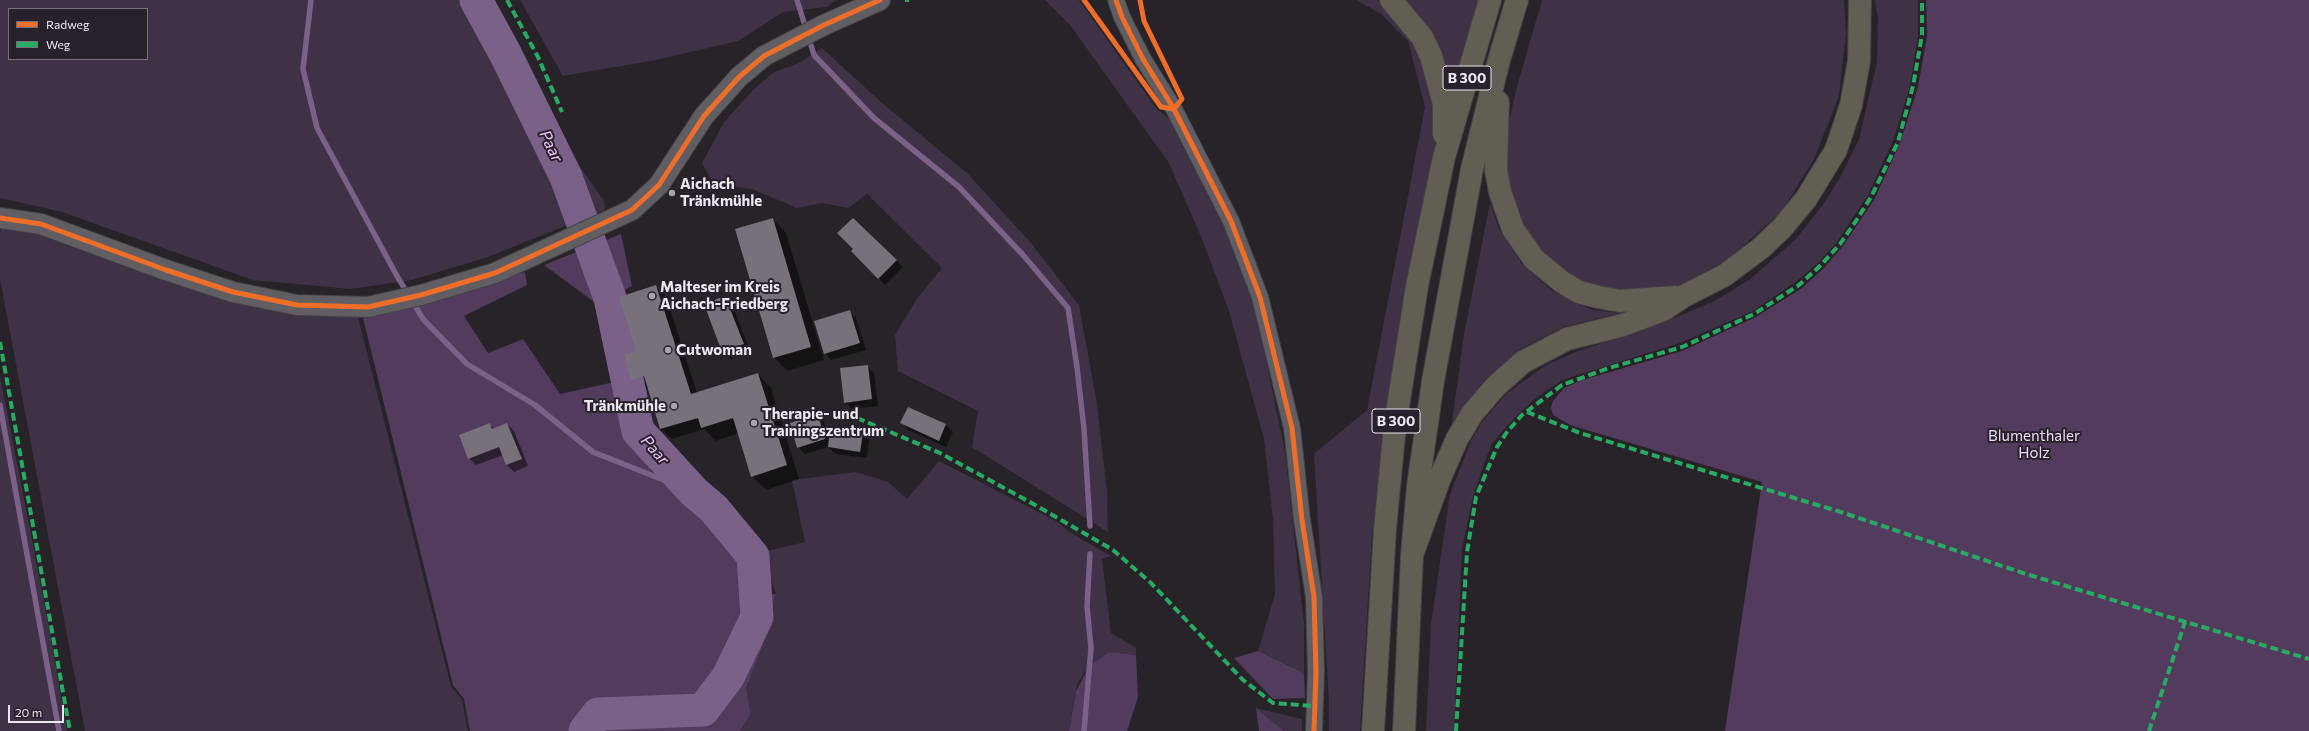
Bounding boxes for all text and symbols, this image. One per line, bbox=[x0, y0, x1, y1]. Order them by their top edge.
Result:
legend bbox=[8, 8, 148, 60]
text: Radweg bbox=[46, 17, 89, 31]
text: Weg bbox=[46, 37, 70, 51]
road number: B 300 bbox=[1443, 66, 1491, 90]
water label: Paar bbox=[535, 127, 567, 165]
place label: Aichach Tränkmühle bbox=[680, 175, 762, 210]
marker: Aichach Tränkmühle bbox=[667, 188, 677, 198]
place label: Malteser im Kreis Aichach-Friedberg bbox=[660, 278, 788, 313]
marker: Malteser im Kreis Aichach-Friedberg bbox=[647, 291, 657, 301]
place label: Cutwoman bbox=[676, 341, 752, 359]
marker: Cutwoman bbox=[663, 345, 673, 355]
place label: Tränkmühle bbox=[584, 397, 666, 415]
marker: Tränkmühle bbox=[669, 401, 679, 411]
place label: Therapie- und Trainingszentrum bbox=[762, 405, 884, 440]
road number: B 300 bbox=[1372, 409, 1420, 433]
marker: Therapie- und Trainingszentrum bbox=[749, 418, 759, 428]
park label: Blumenthaler Holz bbox=[1988, 427, 2080, 462]
water label: Paar bbox=[637, 431, 673, 469]
scale bar bbox=[10, 697, 66, 723]
text: 20 m bbox=[15, 705, 42, 719]

